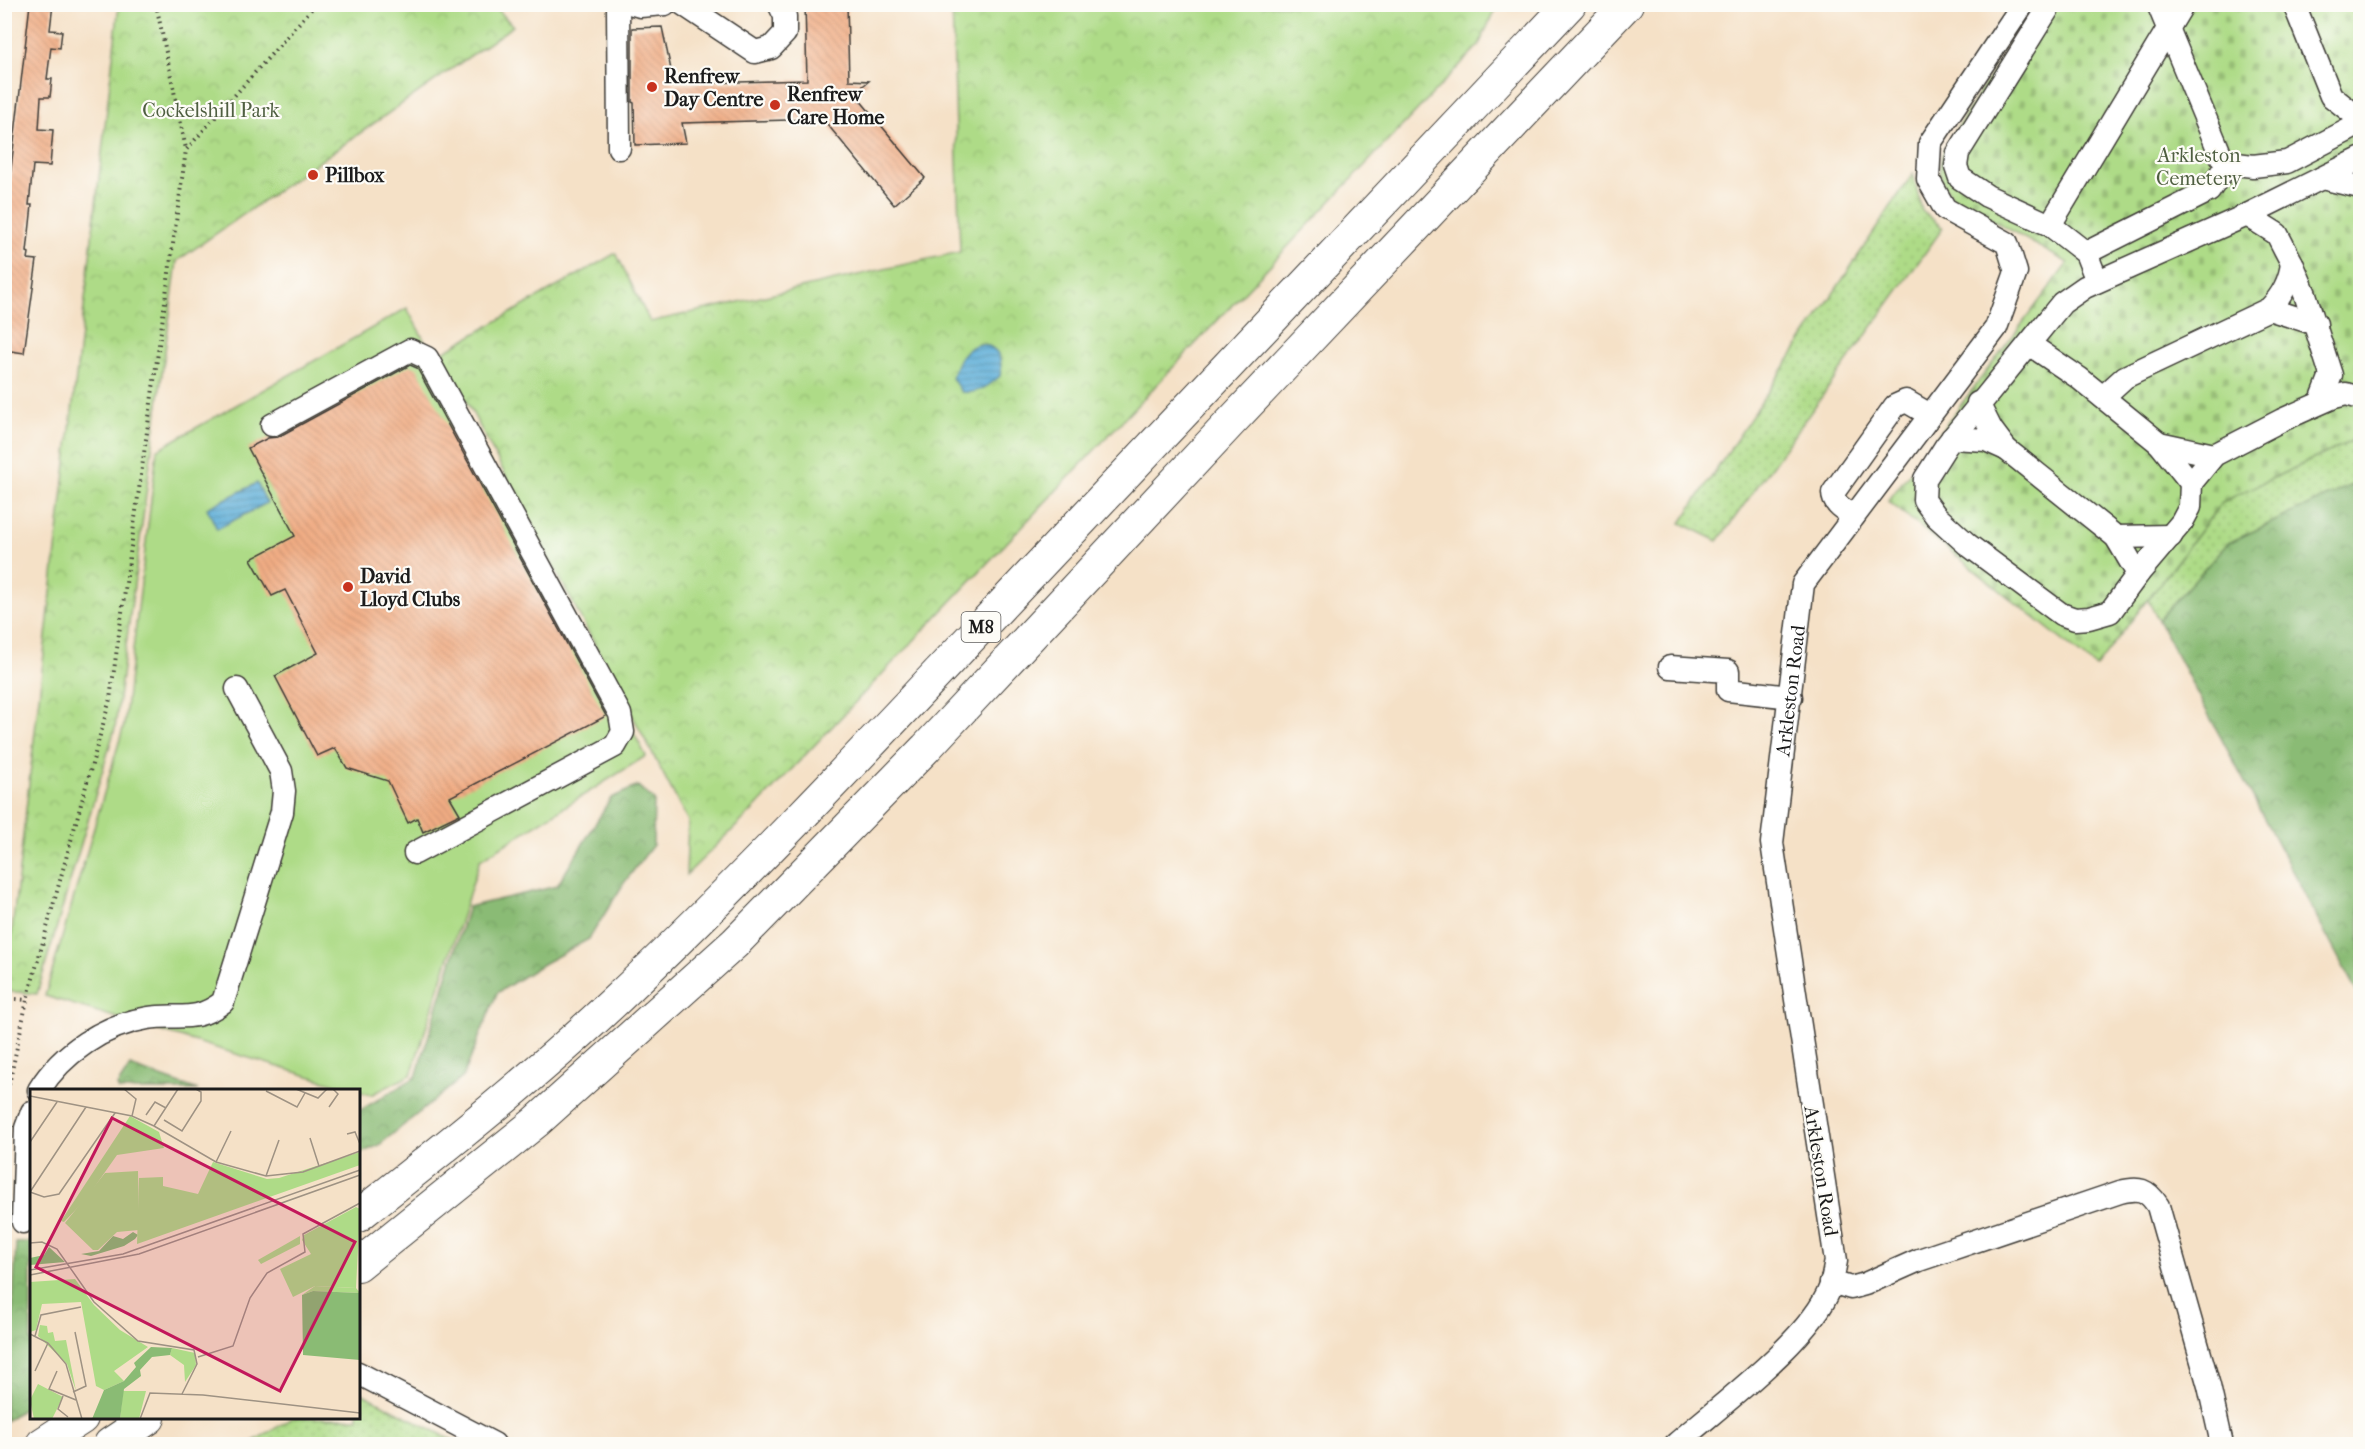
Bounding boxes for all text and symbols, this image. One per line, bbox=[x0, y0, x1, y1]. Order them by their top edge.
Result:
place label: Renfrew Day Centre bbox=[664, 65, 763, 111]
marker: Renfrew Day Centre bbox=[645, 80, 659, 94]
place label: Renfrew Care Home bbox=[787, 83, 884, 129]
marker: Renfrew Care Home bbox=[768, 98, 782, 112]
park label: Cockelshill Park bbox=[142, 99, 280, 122]
park label: Arkleston Cemetery bbox=[2156, 144, 2243, 190]
place label: Pillbox bbox=[325, 164, 385, 187]
marker: Pillbox bbox=[306, 168, 320, 182]
place label: David Lloyd Clubs bbox=[360, 565, 461, 611]
marker: David Lloyd Clubs bbox=[341, 580, 355, 594]
road number: M8 bbox=[962, 612, 1000, 642]
street label: Arkleston Road bbox=[1771, 623, 1810, 758]
inset map bbox=[30, 1089, 360, 1419]
street label: Arkleston Road bbox=[1799, 1103, 1843, 1239]

